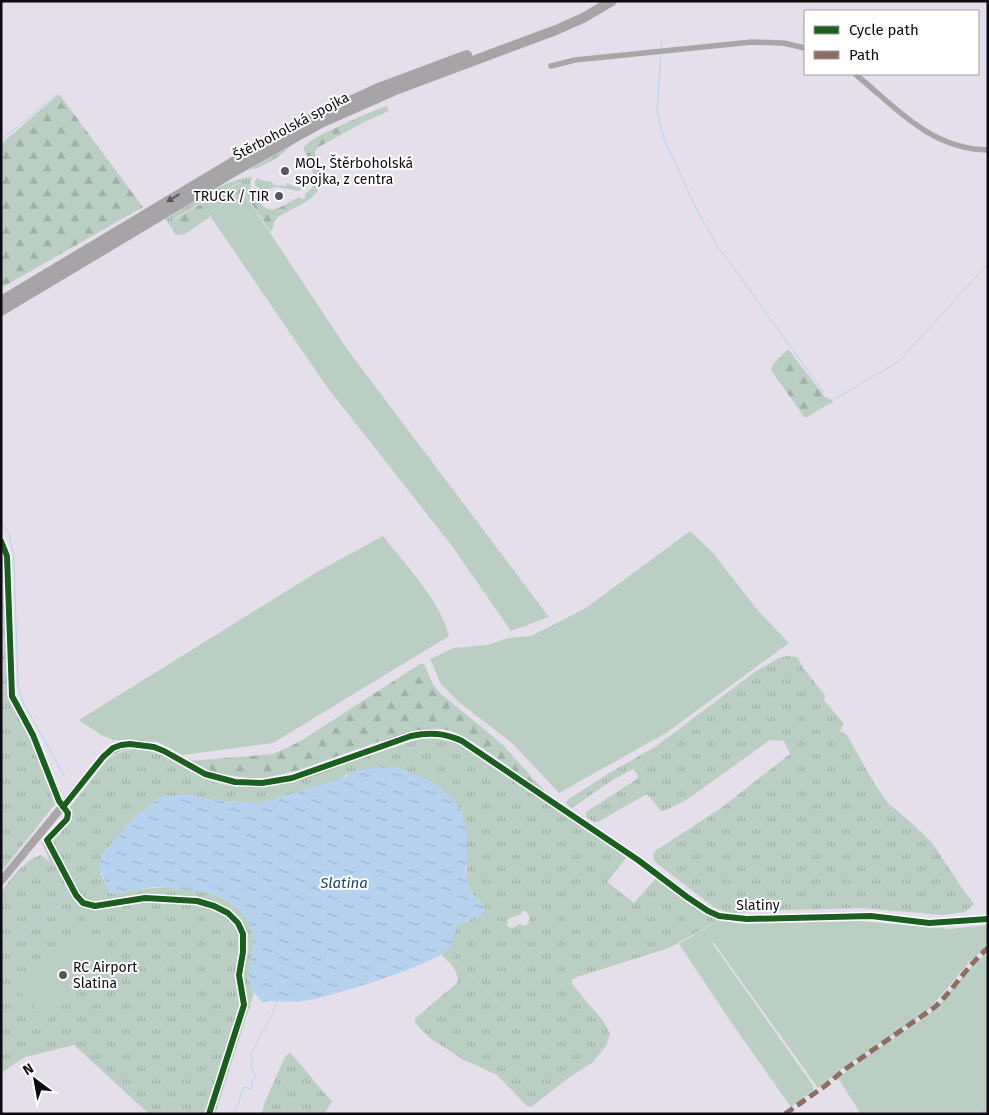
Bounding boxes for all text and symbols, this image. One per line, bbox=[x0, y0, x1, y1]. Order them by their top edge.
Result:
legend bbox=[804, 10, 979, 75]
text: Cycle path bbox=[849, 21, 919, 39]
text: Path bbox=[849, 46, 879, 64]
street label: Štěrboholská spojka bbox=[230, 88, 352, 164]
place label: MOL, Štěrboholská spojka, z centra bbox=[295, 154, 413, 188]
marker: MOL, Štěrboholská spojka, z centra bbox=[279, 165, 291, 177]
place label: TRUCK / TIR bbox=[193, 188, 270, 205]
marker: TRUCK / TIR bbox=[273, 190, 285, 202]
one-way arrow bbox=[166, 194, 179, 203]
water label: Slatina bbox=[319, 874, 368, 892]
street label: Slatiny bbox=[736, 897, 780, 914]
place label: RC Airport Slatina bbox=[73, 959, 138, 992]
marker: RC Airport Slatina bbox=[57, 969, 69, 981]
north arrow bbox=[10, 1055, 60, 1105]
text: N bbox=[20, 1060, 37, 1079]

